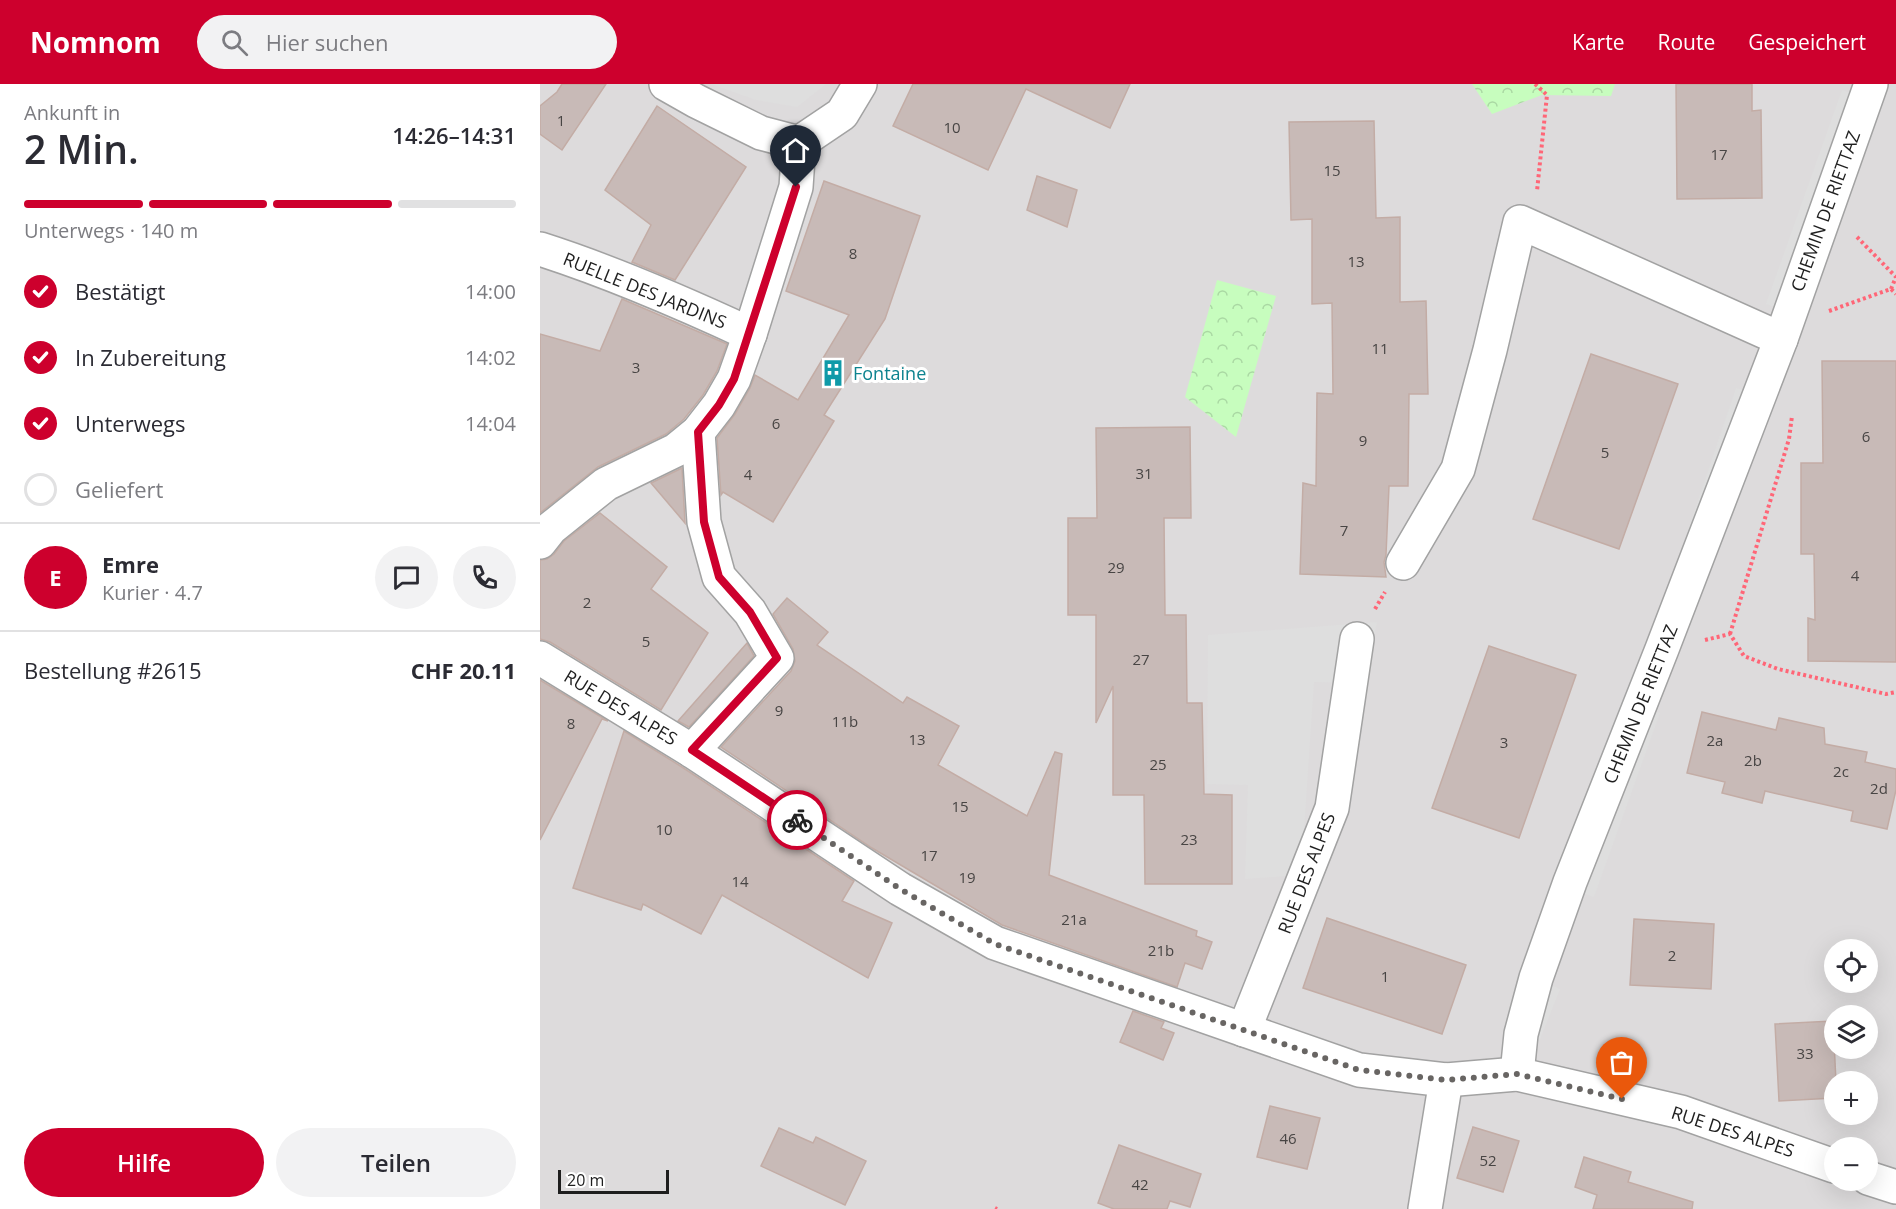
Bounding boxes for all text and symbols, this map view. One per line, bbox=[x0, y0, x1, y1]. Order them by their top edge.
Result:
search box bbox=[197, 15, 617, 69]
text: Nomnom bbox=[30, 23, 161, 61]
icon: search bbox=[218, 26, 251, 59]
text: Hier suchen bbox=[266, 27, 389, 57]
text: Karte bbox=[1572, 28, 1624, 56]
text: Route bbox=[1657, 28, 1715, 56]
text: Gespeichert bbox=[1748, 28, 1866, 56]
text: Ankunft in bbox=[24, 99, 120, 126]
house number: 1 bbox=[557, 110, 565, 130]
house number: 10 bbox=[943, 117, 961, 137]
text: 14:26–14:31 bbox=[392, 120, 516, 150]
text: 2 Min. bbox=[24, 122, 139, 175]
pin bbox=[770, 125, 821, 187]
street label: CHEMIN DE RIETTAZ bbox=[1785, 127, 1865, 295]
icon: home bbox=[779, 134, 812, 167]
house number: 17 bbox=[1710, 144, 1728, 164]
house number: 15 bbox=[1323, 160, 1341, 180]
text: Unterwegs · 140 m bbox=[24, 217, 198, 244]
house number: 8 bbox=[849, 243, 857, 263]
street label: RUELLE DES JARDINS bbox=[560, 246, 730, 334]
house number: 13 bbox=[1347, 251, 1365, 271]
icon: check bbox=[24, 275, 57, 308]
text: Bestätigt bbox=[75, 276, 165, 306]
text: 14:00 bbox=[465, 278, 516, 305]
house number: 11 bbox=[1371, 338, 1389, 358]
icon: check bbox=[24, 341, 57, 374]
text: In Zubereitung bbox=[75, 342, 226, 372]
text: 14:02 bbox=[465, 344, 516, 371]
house number: 3 bbox=[632, 357, 640, 377]
building icon: Fontaine bbox=[818, 358, 848, 388]
place label: Fontaine bbox=[853, 361, 926, 385]
icon: check bbox=[24, 407, 57, 440]
text: Unterwegs bbox=[75, 408, 186, 438]
text: 14:04 bbox=[465, 410, 516, 437]
house number: 6 bbox=[772, 413, 780, 433]
house number: 6 bbox=[1862, 426, 1870, 446]
house number: 9 bbox=[1359, 430, 1367, 450]
house number: 5 bbox=[1601, 442, 1609, 462]
house number: 31 bbox=[1135, 463, 1153, 483]
house number: 4 bbox=[744, 464, 753, 484]
text: Geliefert bbox=[75, 474, 163, 504]
house number: 7 bbox=[1340, 520, 1348, 540]
button: chat bbox=[375, 546, 438, 609]
button: phone bbox=[453, 546, 516, 609]
text: Emre bbox=[102, 549, 159, 579]
house number: 29 bbox=[1107, 557, 1125, 577]
text: E bbox=[49, 562, 62, 592]
house number: 4 bbox=[1851, 565, 1860, 585]
text: Kurier · 4.7 bbox=[102, 579, 203, 606]
house number: 2 bbox=[583, 592, 591, 612]
street label: CHEMIN DE RIETTAZ bbox=[1597, 621, 1683, 787]
house number: 5 bbox=[642, 631, 650, 651]
house number: 27 bbox=[1132, 649, 1150, 669]
text: Bestellung #2615 bbox=[24, 655, 202, 685]
text: CHF 20.11 bbox=[411, 655, 516, 685]
street label: RUE DES ALPES bbox=[560, 664, 682, 750]
house number: 9 bbox=[775, 700, 783, 720]
house number: 11b bbox=[832, 711, 858, 731]
house number: 8 bbox=[567, 713, 575, 733]
house number: 13 bbox=[908, 729, 926, 749]
house number: 2a bbox=[1707, 730, 1723, 750]
house number: 3 bbox=[1500, 732, 1508, 752]
house number: 2b bbox=[1744, 750, 1762, 770]
house number: 25 bbox=[1149, 754, 1167, 774]
house number: 2c bbox=[1833, 761, 1849, 781]
house number: 2d bbox=[1870, 778, 1888, 798]
courier bbox=[767, 790, 827, 850]
house number: 15 bbox=[951, 796, 969, 816]
icon: bike bbox=[781, 804, 814, 837]
street label: RUE DES ALPES bbox=[1272, 809, 1340, 937]
house number: 10 bbox=[655, 819, 673, 839]
house number: 23 bbox=[1180, 829, 1198, 849]
house number: 17 bbox=[920, 845, 938, 865]
house number: 19 bbox=[958, 867, 976, 887]
house number: 14 bbox=[731, 871, 749, 891]
house number: 21a bbox=[1061, 909, 1087, 929]
map controls bbox=[1824, 939, 1878, 1191]
button: locate bbox=[1824, 939, 1878, 993]
house number: 21b bbox=[1148, 940, 1174, 960]
house number: 2 bbox=[1668, 945, 1676, 965]
house number: 1 bbox=[1381, 966, 1389, 986]
button: layers bbox=[1824, 1005, 1878, 1059]
pin bbox=[1596, 1037, 1647, 1099]
house number: 33 bbox=[1796, 1043, 1814, 1063]
icon: bag bbox=[1605, 1046, 1638, 1079]
button: + bbox=[1824, 1071, 1878, 1125]
street label: RUE DES ALPES bbox=[1668, 1100, 1798, 1162]
button: Hilfe bbox=[24, 1128, 264, 1197]
button: Teilen bbox=[276, 1128, 516, 1197]
house number: 46 bbox=[1279, 1128, 1297, 1148]
button: − bbox=[1824, 1137, 1878, 1191]
house number: 52 bbox=[1479, 1150, 1497, 1170]
scale bar bbox=[558, 1167, 669, 1194]
text: 20 m bbox=[567, 1169, 604, 1191]
house number: 42 bbox=[1131, 1174, 1149, 1194]

